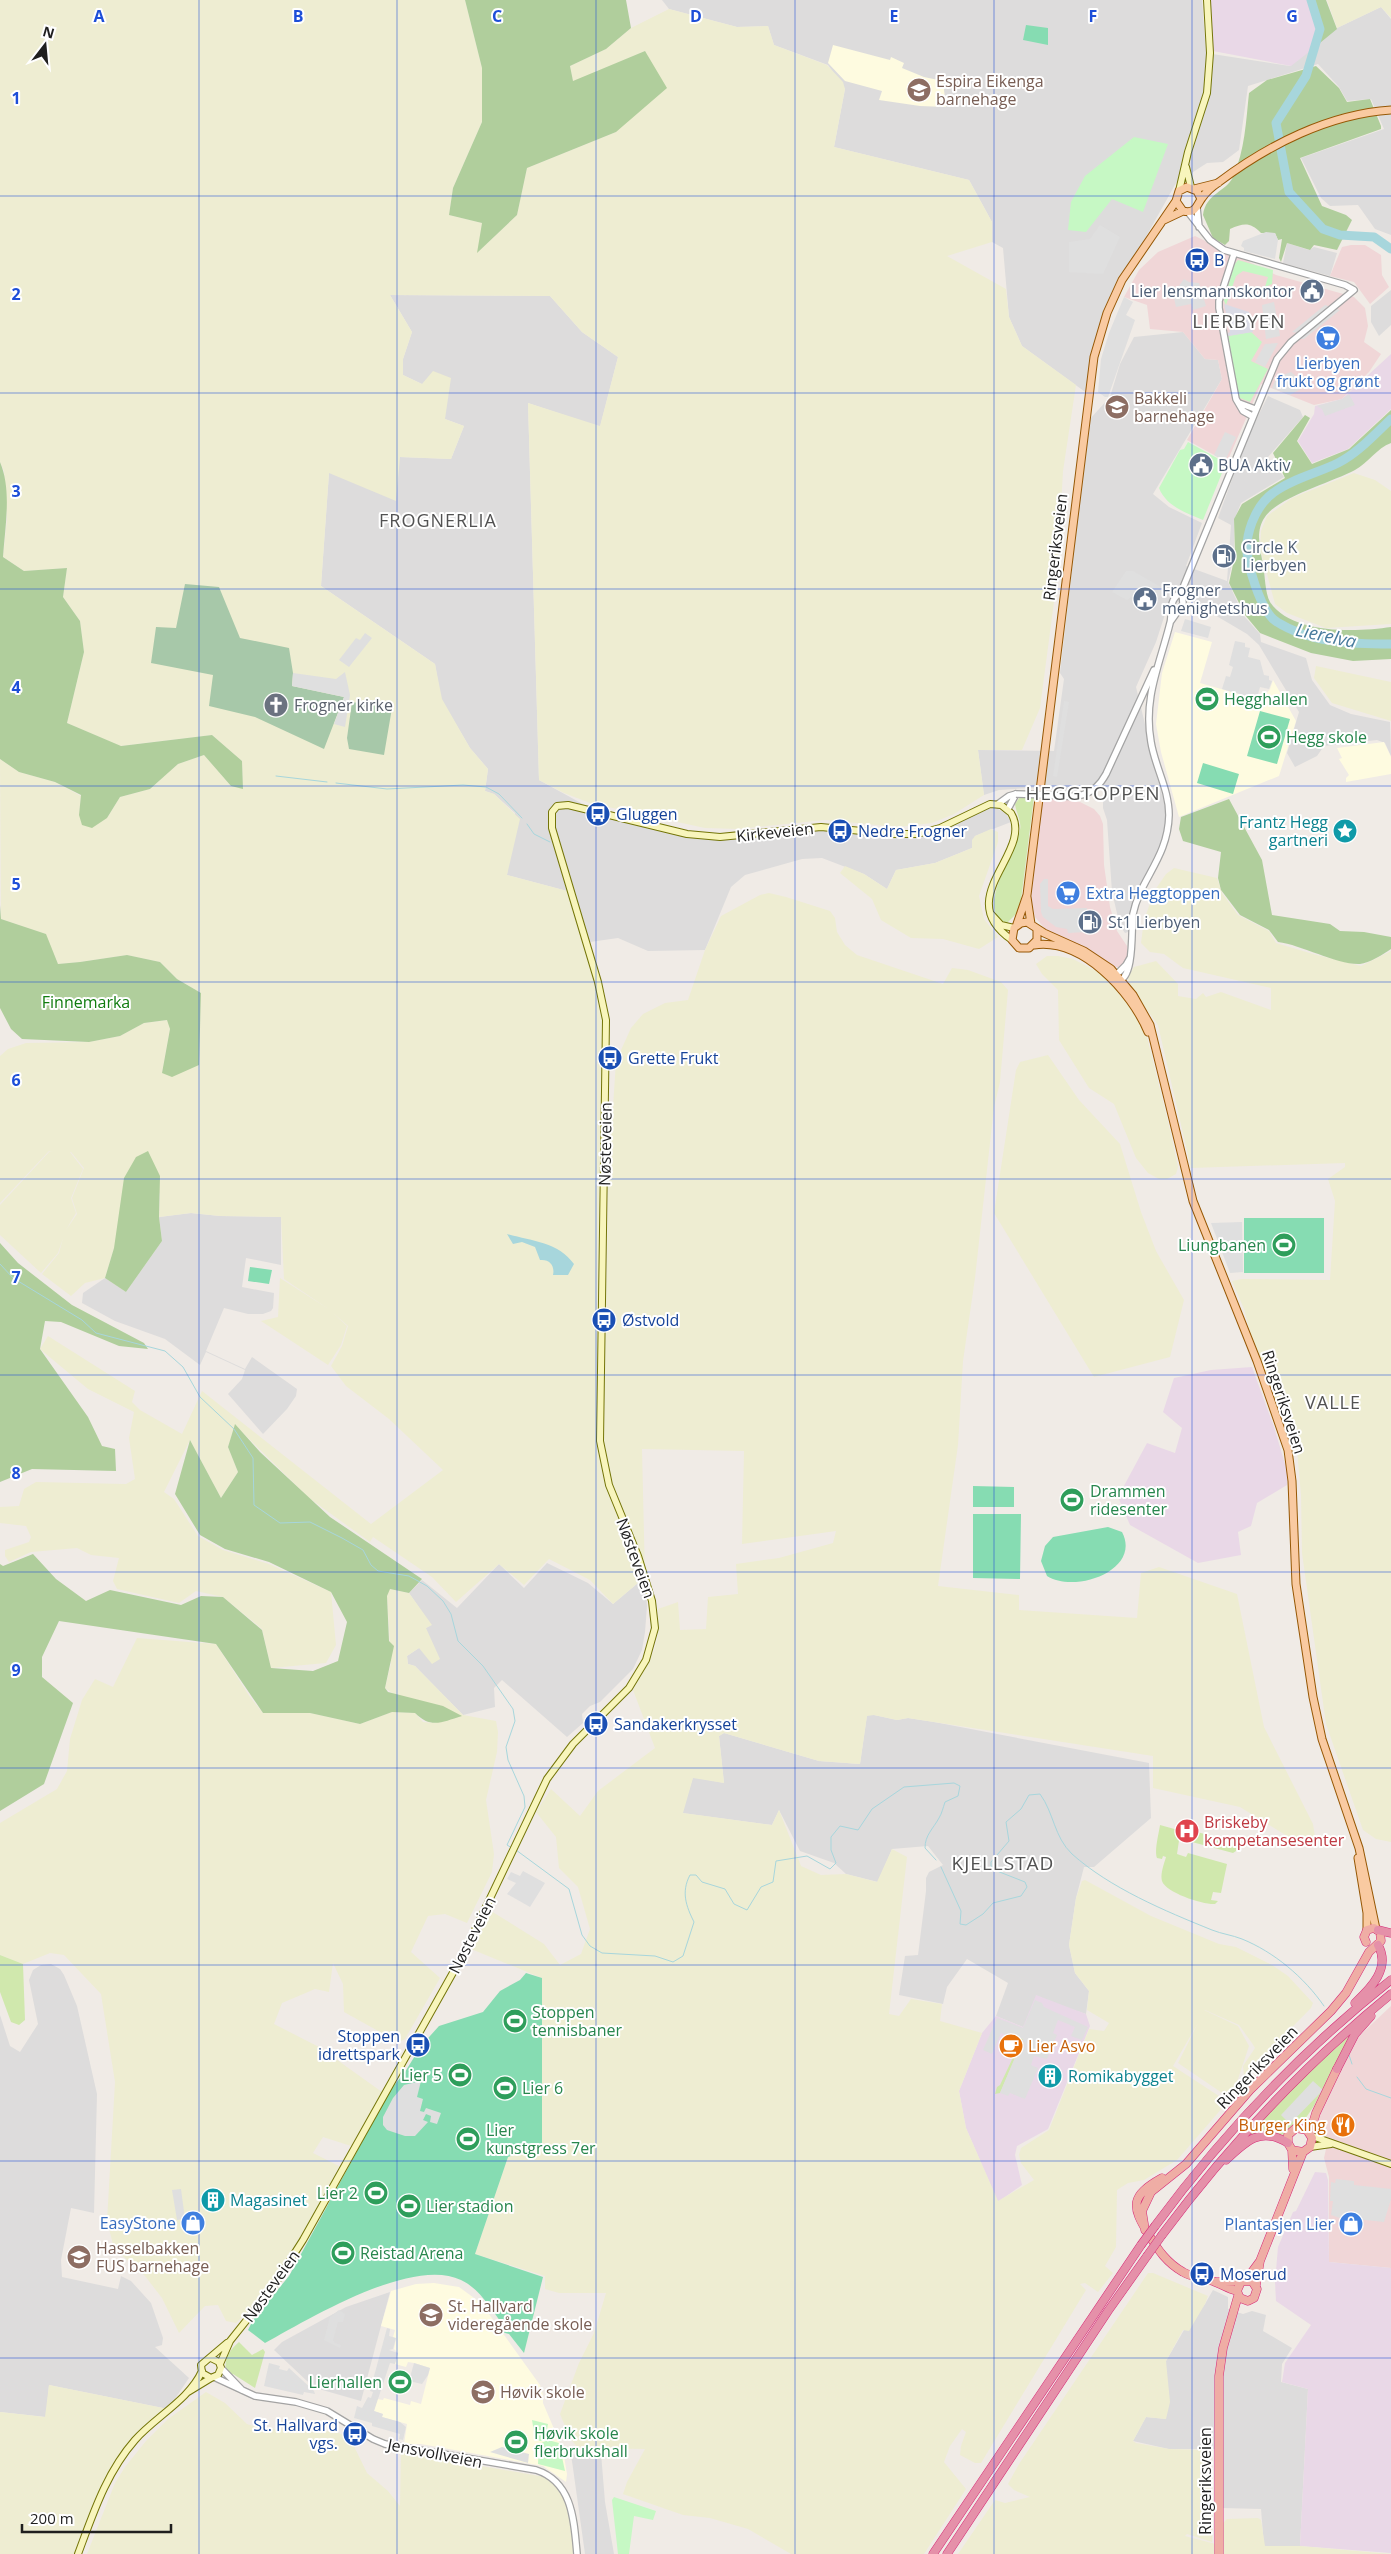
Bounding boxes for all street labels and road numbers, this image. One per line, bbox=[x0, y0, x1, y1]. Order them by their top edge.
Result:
street label: Ringeriksveien bbox=[1038, 492, 1072, 602]
street label: Kirkeveien bbox=[735, 817, 815, 847]
street label: Nøsteveien bbox=[593, 1102, 617, 1186]
street label: Ringeriksveien bbox=[1257, 1347, 1311, 1457]
street label: Nøsteveien bbox=[611, 1515, 661, 1601]
street label: Nøsteveien bbox=[443, 1893, 501, 1977]
street label: Ringeriksveien bbox=[1212, 2021, 1302, 2113]
street label: Nøsteveien bbox=[237, 2246, 305, 2326]
street label: Ringeriksveien bbox=[1194, 2427, 1216, 2535]
street label: Jensvollveien bbox=[384, 2433, 484, 2473]

